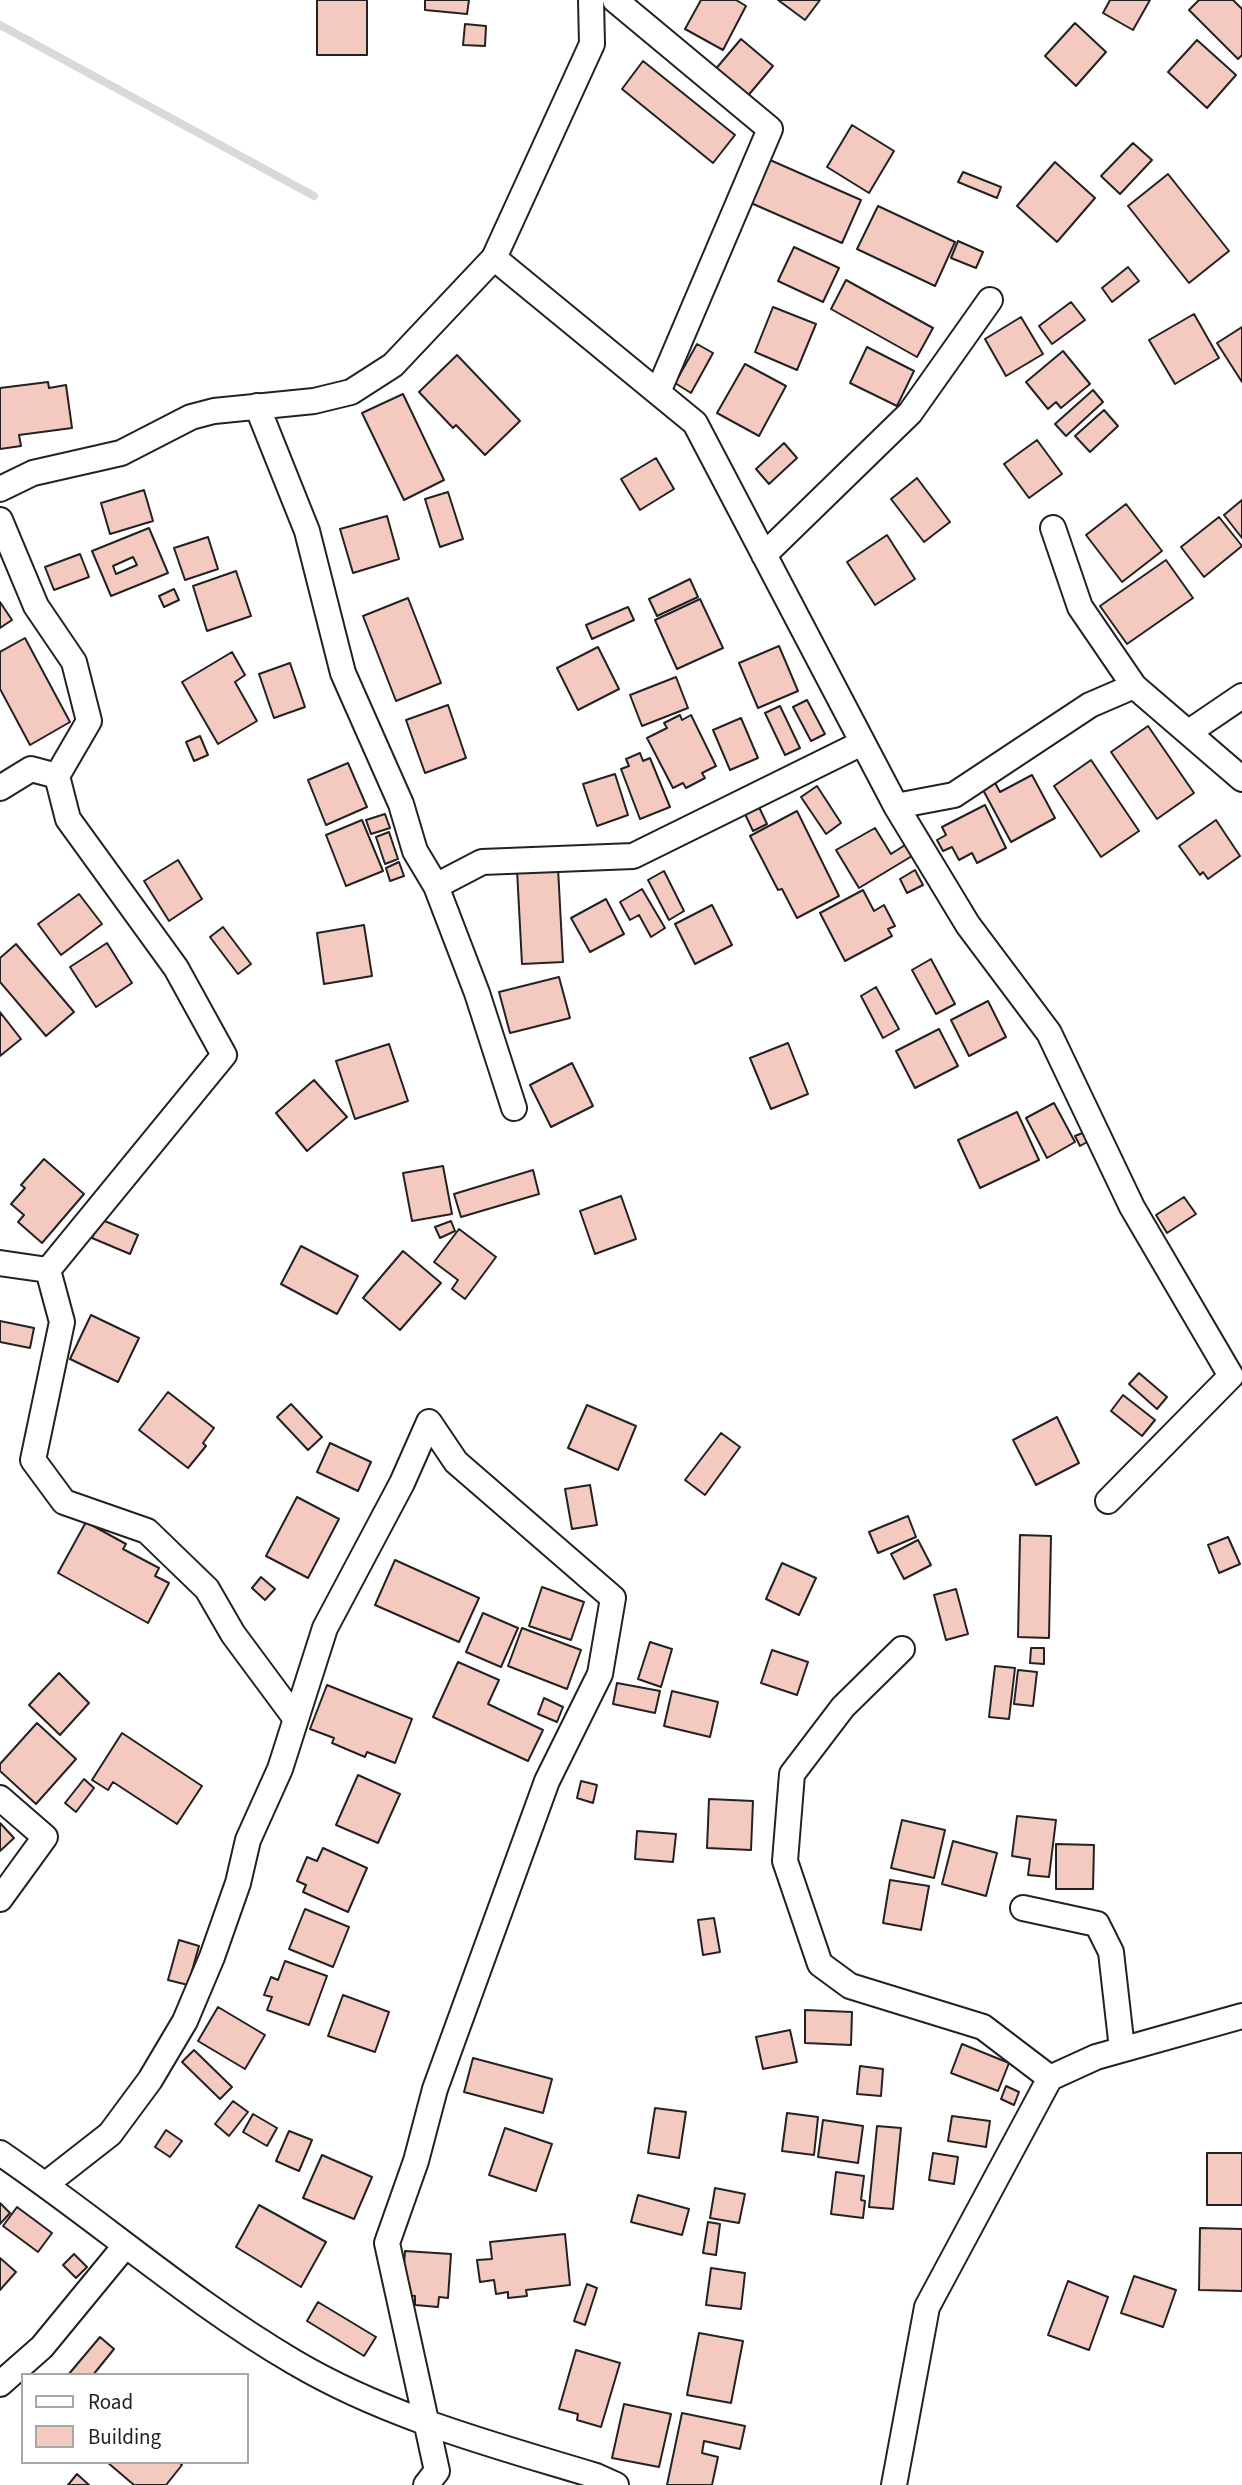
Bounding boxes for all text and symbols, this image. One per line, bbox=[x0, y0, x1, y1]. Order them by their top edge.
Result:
legend bbox=[21, 2373, 248, 2464]
text: Road bbox=[88, 2387, 133, 2417]
text: Building bbox=[88, 2422, 161, 2452]

